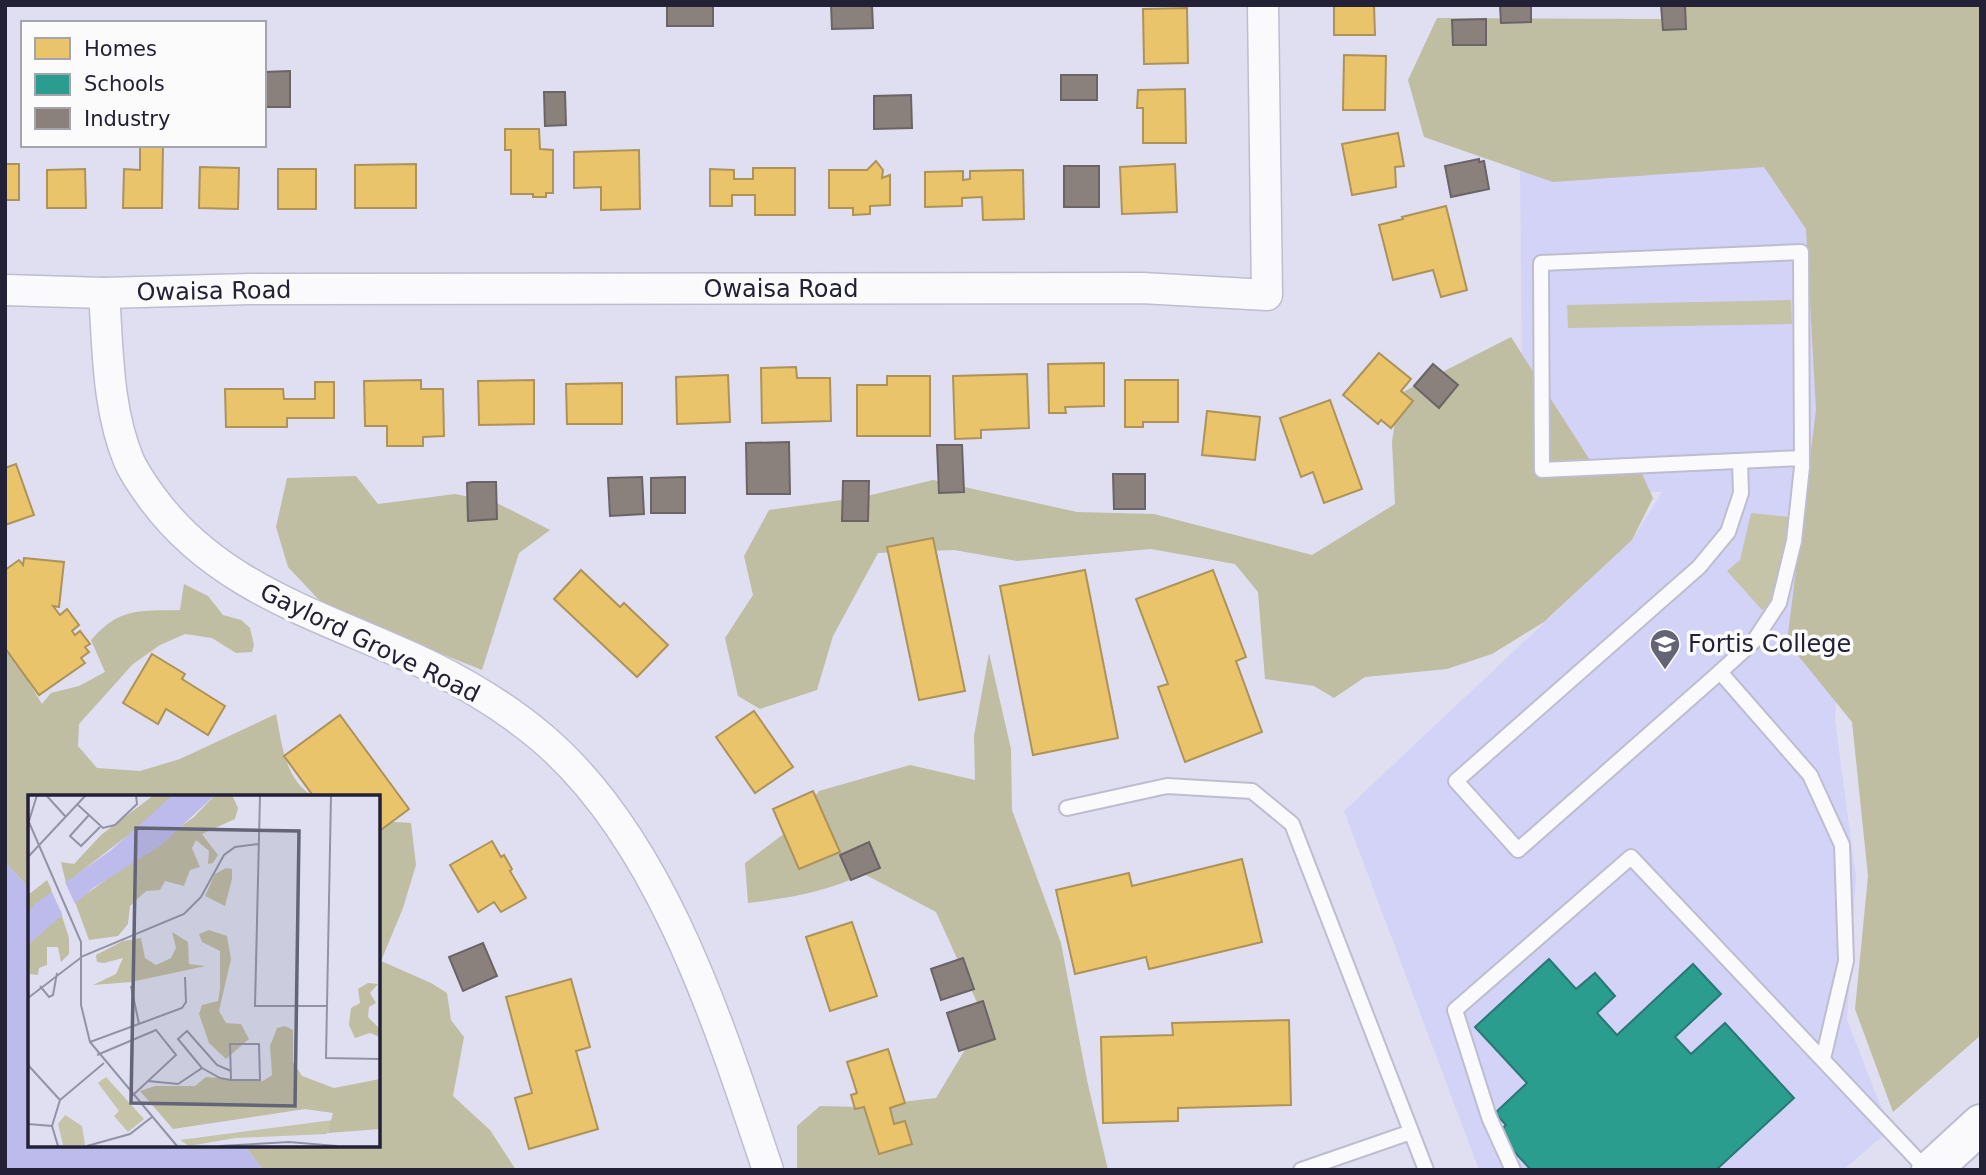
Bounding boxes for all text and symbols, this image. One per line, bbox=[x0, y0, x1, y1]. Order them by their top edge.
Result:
legend bbox=[21, 21, 266, 147]
text: Homes bbox=[84, 37, 157, 61]
text: Schools bbox=[84, 72, 165, 96]
text: Industry bbox=[84, 107, 170, 131]
street label: Owaisa Road bbox=[704, 275, 858, 303]
street label: Owaisa Road bbox=[136, 276, 292, 306]
street label: Gaylord Grove Road bbox=[256, 578, 484, 708]
school or university icon: Fortis College bbox=[1648, 627, 1682, 671]
place label: Fortis College bbox=[1688, 630, 1851, 658]
inset map bbox=[28, 795, 380, 1147]

